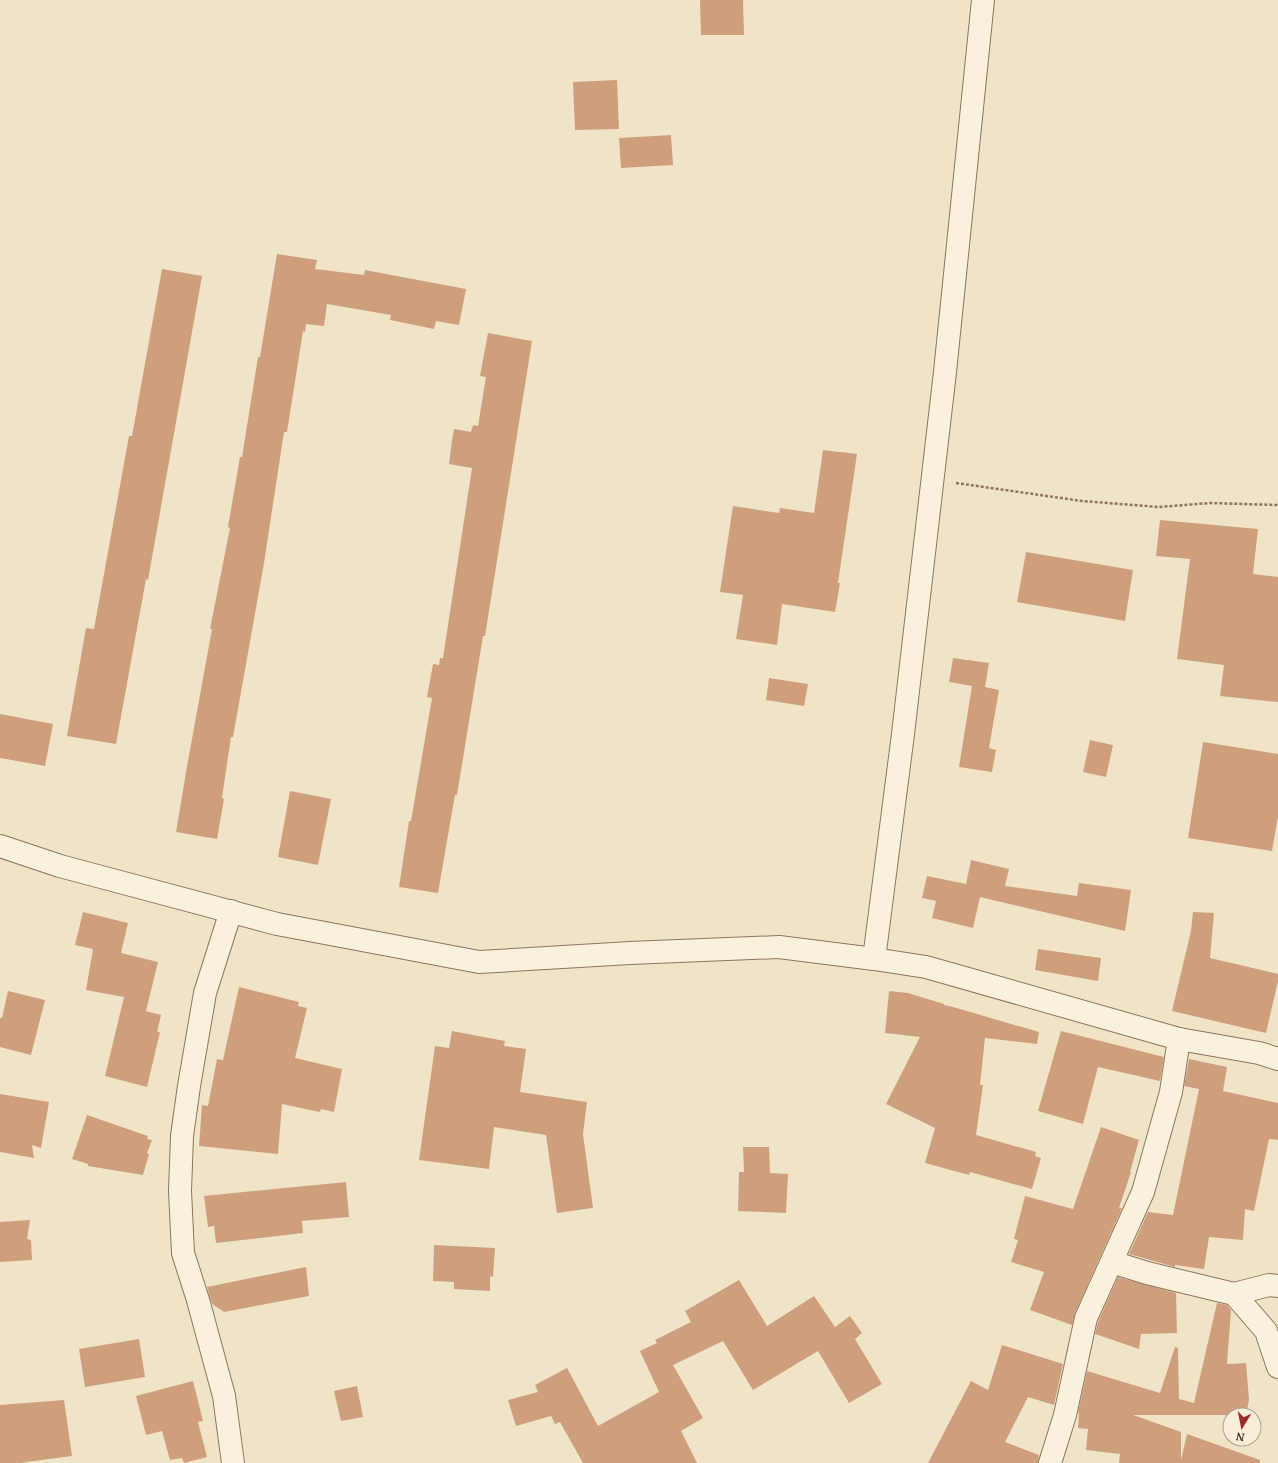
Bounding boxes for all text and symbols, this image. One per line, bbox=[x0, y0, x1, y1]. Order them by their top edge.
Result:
north arrow bbox=[1222, 1407, 1262, 1447]
text: N bbox=[1234, 1429, 1246, 1444]

